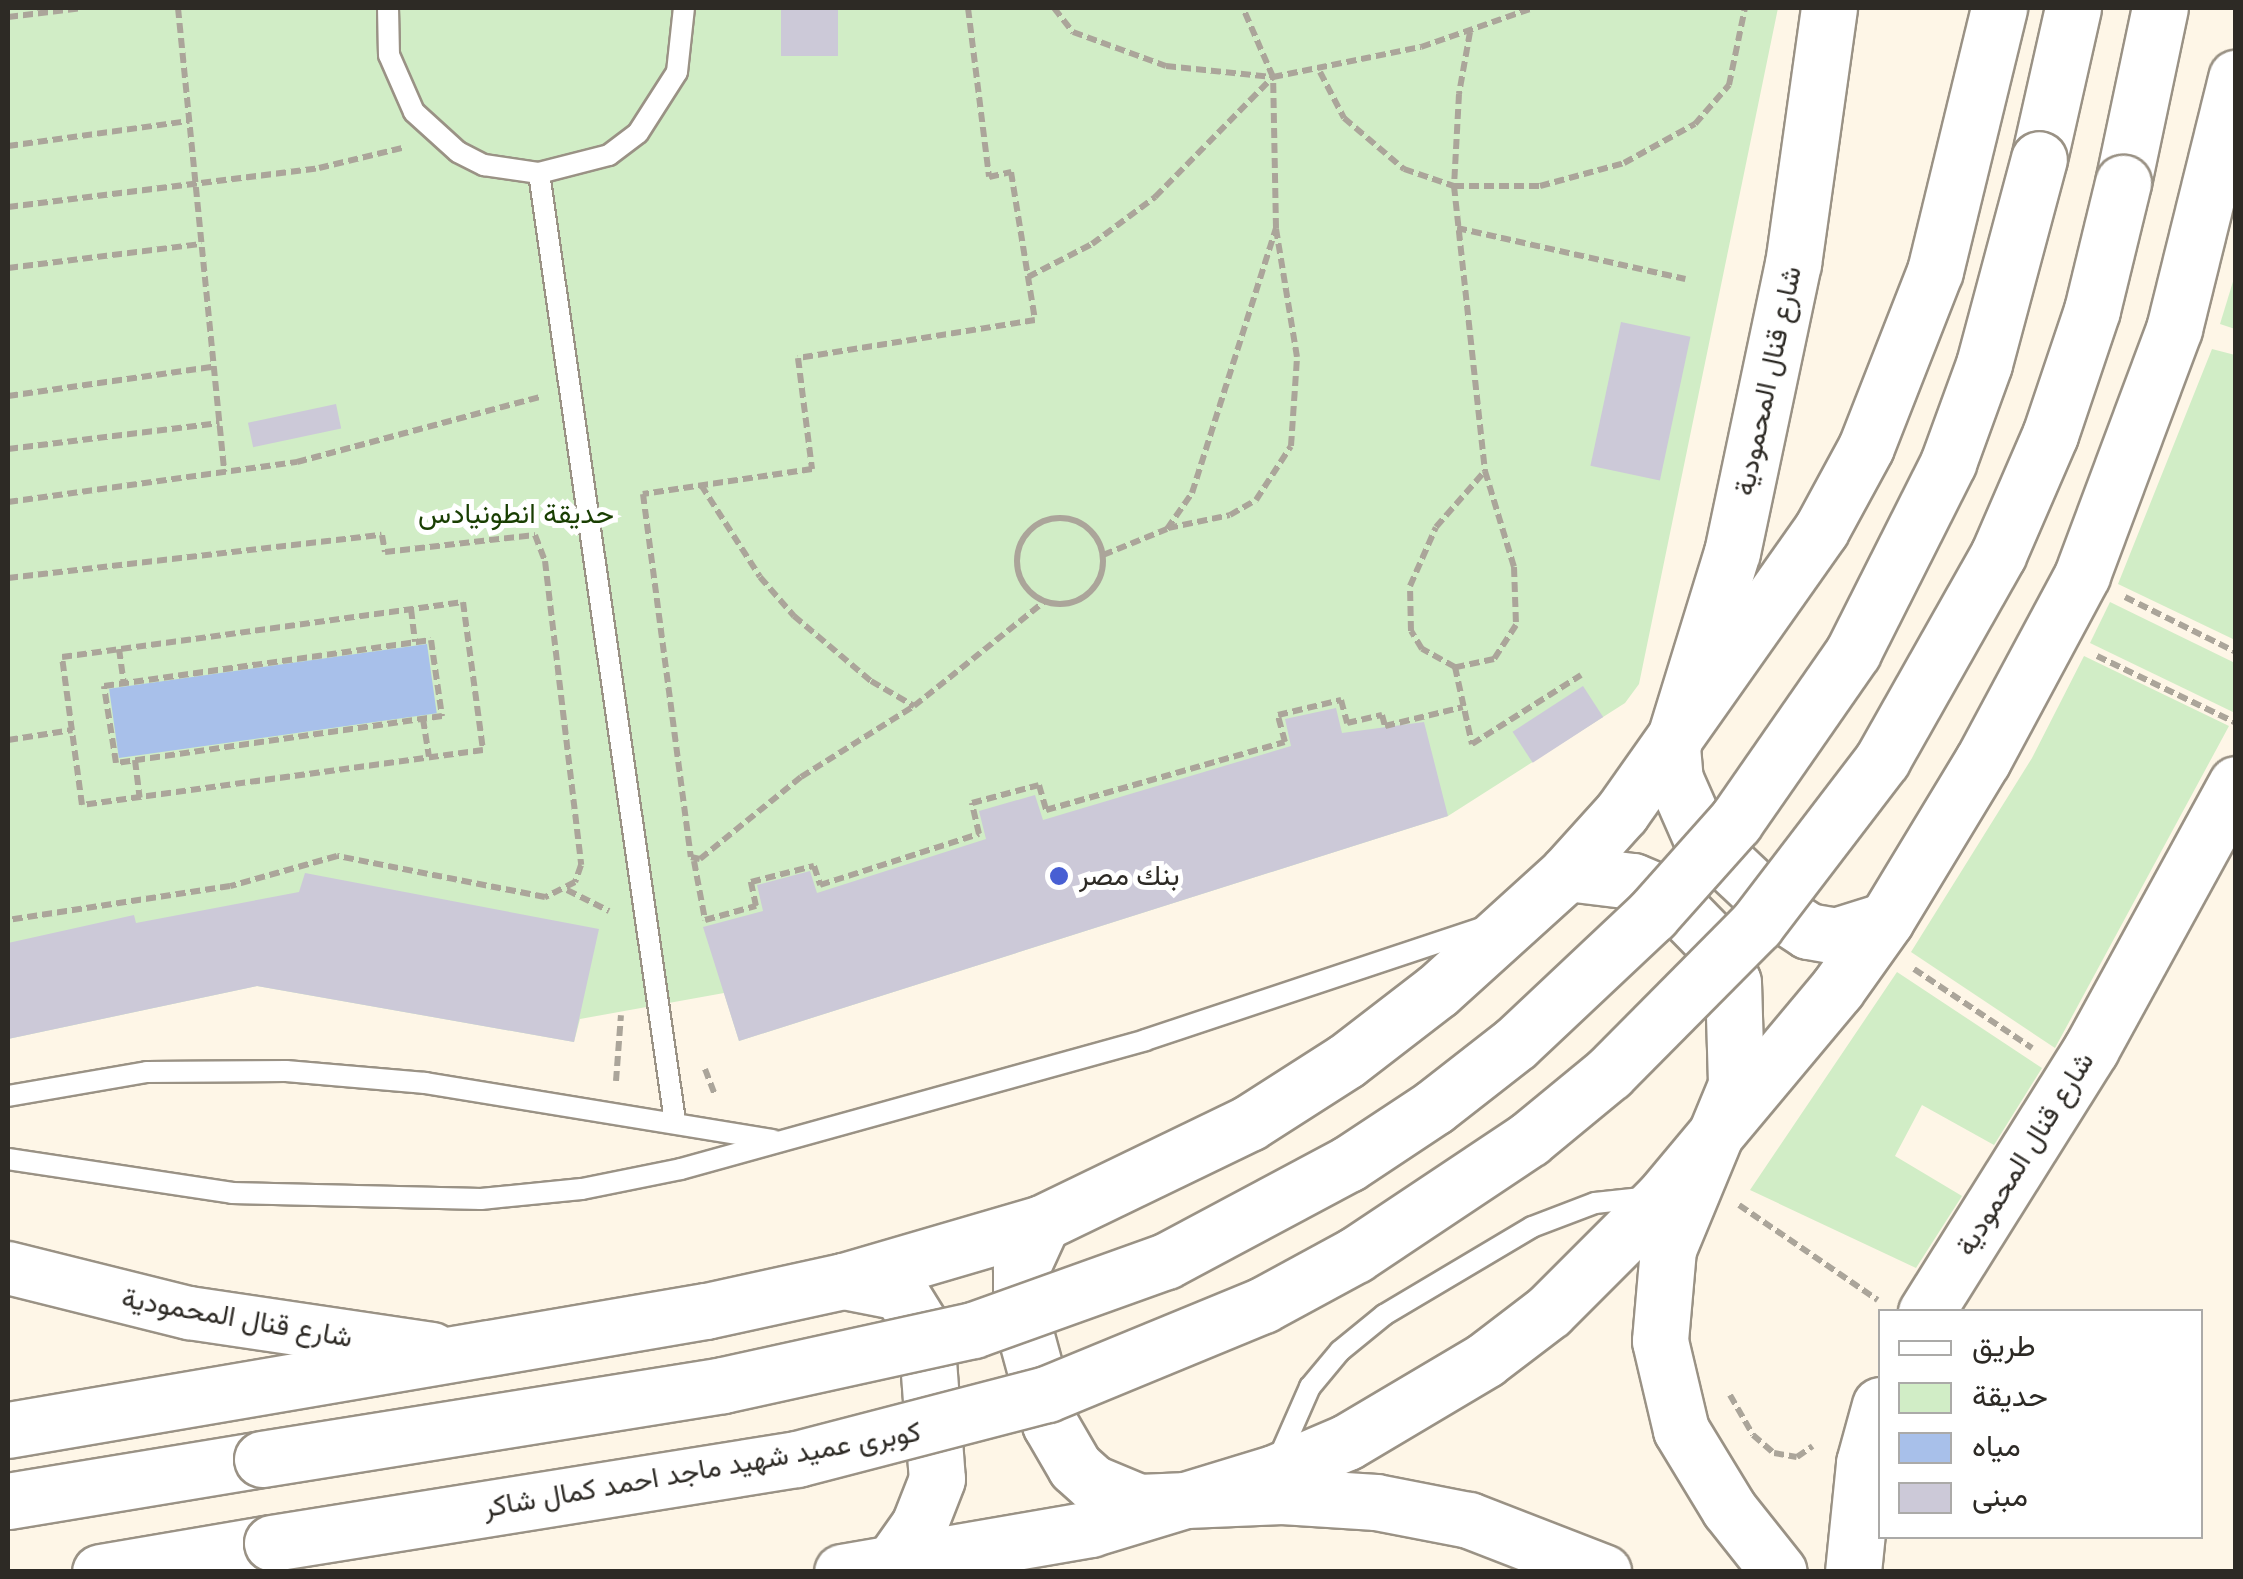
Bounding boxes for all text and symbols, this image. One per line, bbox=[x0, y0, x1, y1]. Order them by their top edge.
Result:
street label: شارع قنال المحمودية bbox=[1727, 263, 1809, 499]
park label: حديقة انطونيادس bbox=[418, 497, 614, 531]
place label: بنك مصر bbox=[1079, 859, 1179, 893]
marker: بنك مصر bbox=[1048, 865, 1070, 887]
street label: شارع قنال المحمودية bbox=[1949, 1046, 2101, 1262]
street label: شارع قنال المحمودية bbox=[119, 1281, 355, 1355]
legend bbox=[1878, 1309, 2203, 1539]
text: طريق bbox=[1972, 1326, 2036, 1365]
text: حديقة bbox=[1972, 1376, 2048, 1415]
street label: كوبرى عميد شهيد ماجد احمد كمال شاكر bbox=[481, 1415, 923, 1525]
text: مياه bbox=[1972, 1426, 2021, 1465]
text: مبنى bbox=[1972, 1476, 2028, 1515]

